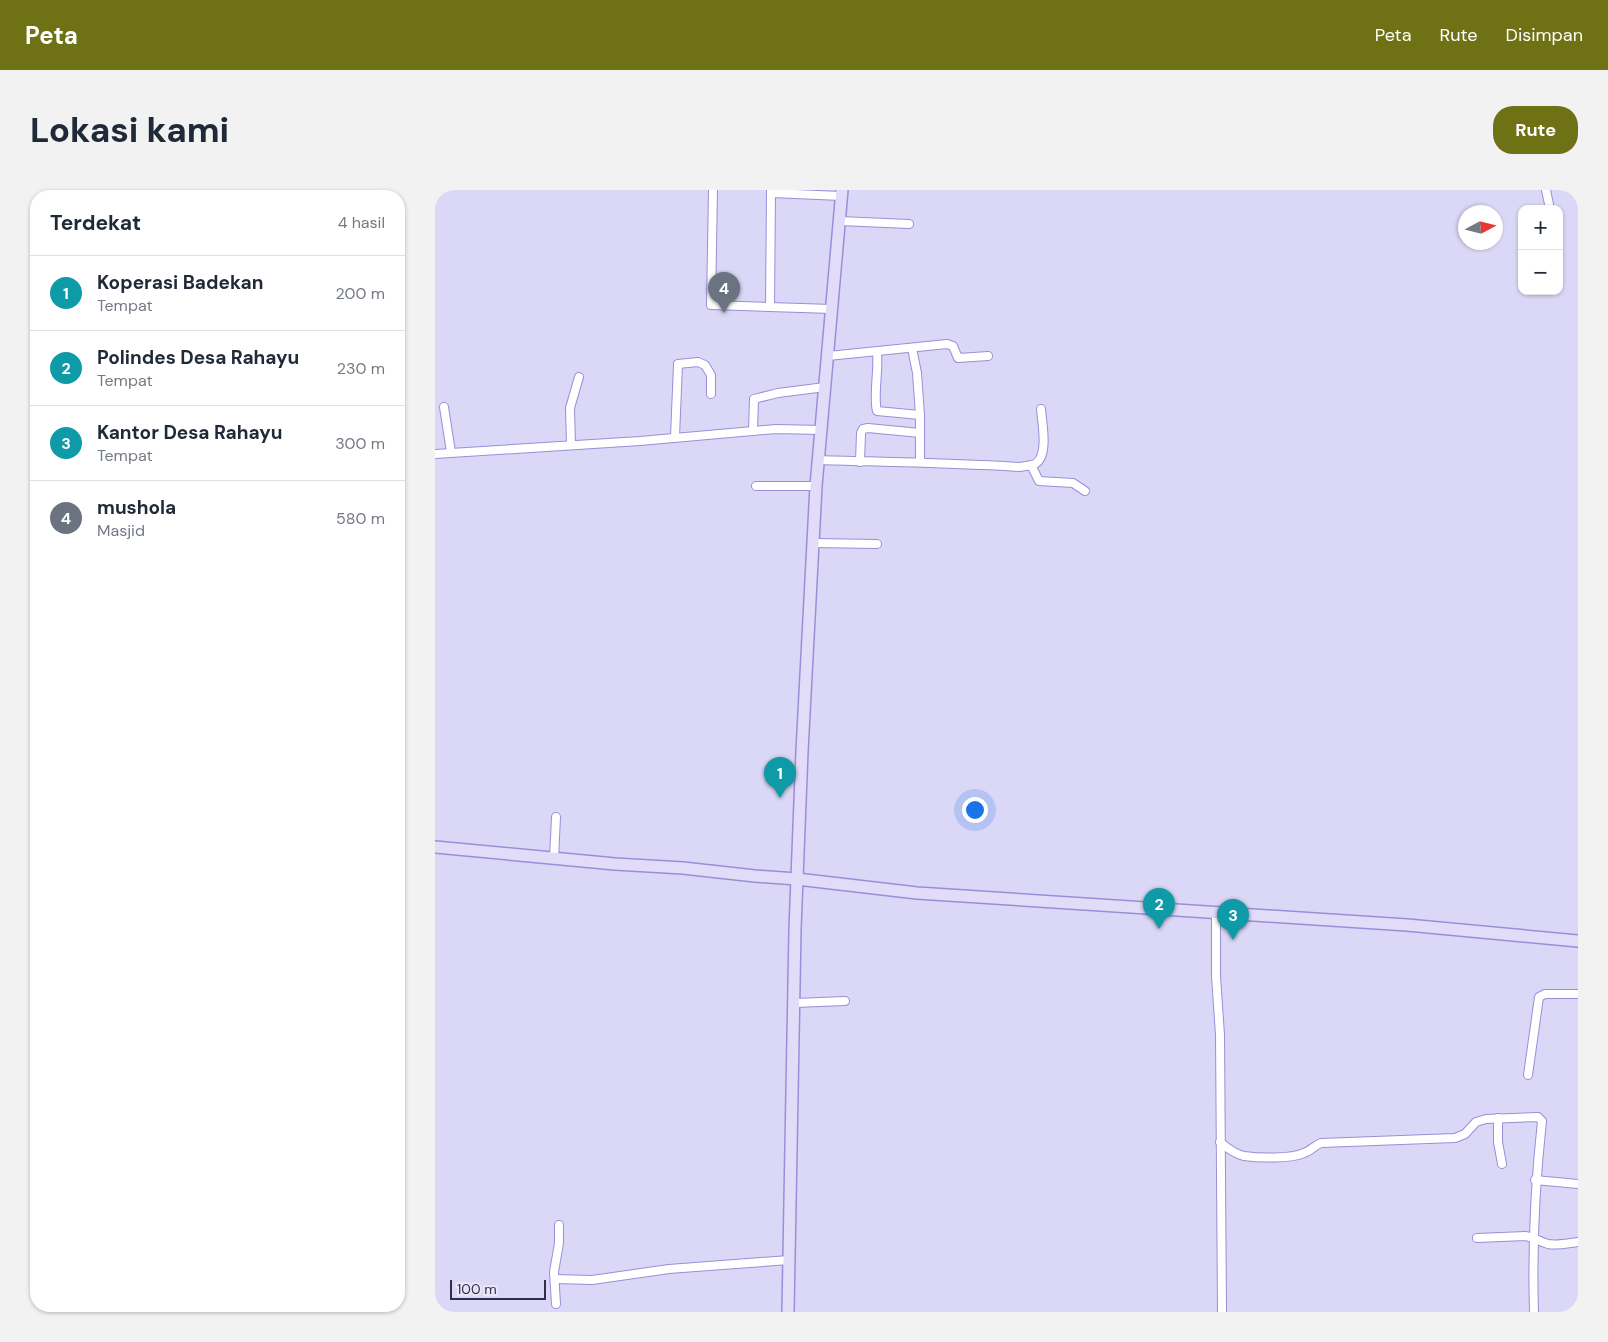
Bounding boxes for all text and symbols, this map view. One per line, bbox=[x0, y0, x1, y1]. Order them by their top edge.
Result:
text: Peta bbox=[25, 20, 78, 51]
text: Peta bbox=[1375, 23, 1411, 47]
text: Rute bbox=[1439, 23, 1478, 47]
text: Disimpan bbox=[1506, 23, 1583, 47]
button: Rute bbox=[1493, 106, 1578, 154]
text: Lokasi kami bbox=[30, 107, 229, 153]
north arrow bbox=[1458, 205, 1503, 250]
map controls bbox=[1518, 205, 1563, 295]
button: + bbox=[1518, 205, 1563, 250]
text: Terdekat bbox=[50, 209, 141, 237]
text: 4 hasil bbox=[338, 212, 385, 233]
button: − bbox=[1518, 250, 1563, 295]
text: Koperasi Badekan bbox=[97, 270, 263, 295]
pin: 4 bbox=[708, 272, 740, 313]
text: 1 bbox=[63, 283, 69, 304]
text: 200 m bbox=[336, 283, 385, 304]
text: Tempat bbox=[97, 295, 153, 316]
text: Polindes Desa Rahayu bbox=[97, 345, 299, 370]
text: 2 bbox=[61, 358, 71, 379]
text: 230 m bbox=[337, 358, 385, 379]
text: Tempat bbox=[97, 370, 153, 391]
text: Kantor Desa Rahayu bbox=[97, 420, 282, 445]
text: 3 bbox=[61, 433, 71, 454]
text: 300 m bbox=[335, 433, 385, 454]
text: Tempat bbox=[97, 445, 153, 466]
text: mushola bbox=[97, 495, 176, 520]
text: 4 bbox=[61, 508, 71, 529]
text: 580 m bbox=[336, 508, 385, 529]
text: Masjid bbox=[97, 520, 145, 541]
pin: 1 bbox=[764, 757, 796, 798]
your location bbox=[962, 797, 988, 823]
pin: 2 bbox=[1143, 888, 1175, 929]
pin: 3 bbox=[1217, 899, 1249, 940]
scale bar bbox=[450, 1277, 546, 1300]
text: 100 m bbox=[457, 1280, 497, 1298]

